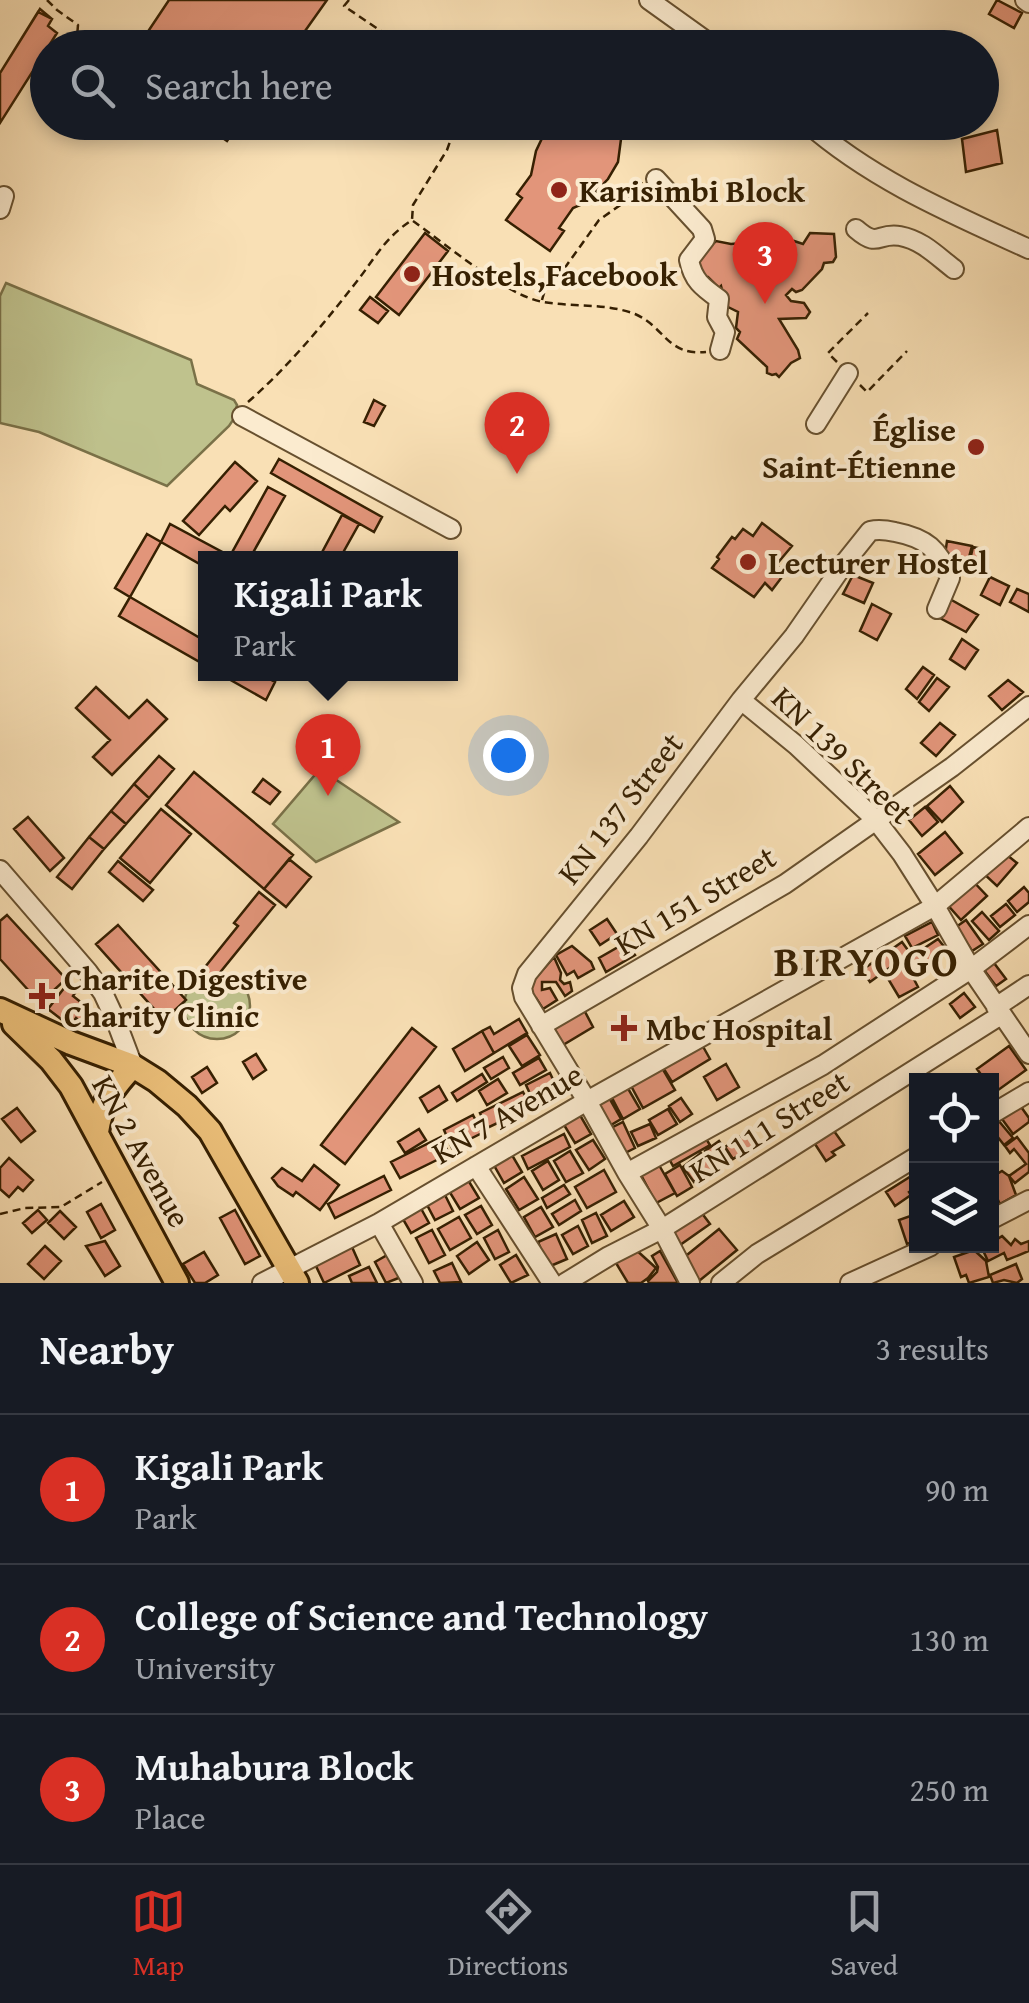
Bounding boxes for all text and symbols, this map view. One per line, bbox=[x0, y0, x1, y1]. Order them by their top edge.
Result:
search box bbox=[30, 30, 999, 140]
text: Search here bbox=[145, 57, 333, 113]
icon: search bbox=[65, 58, 120, 113]
place label: Karisimbi Block bbox=[579, 167, 806, 214]
marker: Karisimbi Block bbox=[548, 179, 570, 201]
pin: 3 bbox=[732, 222, 798, 304]
place label: Hostels,Facebook bbox=[432, 251, 678, 298]
marker: Hostels,Facebook bbox=[401, 263, 423, 285]
pin: 2 bbox=[484, 392, 550, 474]
place label: Église Saint-Étienne bbox=[762, 406, 956, 490]
marker: Église Saint-Étienne bbox=[965, 436, 987, 458]
place label: Lecturer Hostel bbox=[768, 539, 988, 586]
popup bbox=[198, 551, 458, 681]
marker: Lecturer Hostel bbox=[737, 551, 759, 573]
text: Kigali Park bbox=[234, 565, 422, 621]
text: Park bbox=[234, 621, 296, 668]
street label: KN 139 Street bbox=[762, 675, 924, 835]
pin: 1 bbox=[296, 714, 360, 796]
street label: KN 137 Street bbox=[546, 722, 694, 894]
your location bbox=[483, 730, 534, 781]
street label: KN 151 Street bbox=[605, 833, 785, 967]
district label: BIRYOGO bbox=[774, 930, 960, 991]
place label: Charite Digestive Charity Clinic bbox=[64, 955, 307, 1039]
marker: Charite Digestive Charity Clinic bbox=[29, 983, 55, 1009]
place label: Mbc Hospital bbox=[646, 1005, 832, 1052]
marker: Mbc Hospital bbox=[611, 1015, 637, 1041]
street label: KN 7 Avenue bbox=[423, 1051, 591, 1175]
street label: KN 111 Street bbox=[680, 1058, 858, 1194]
street label: KN 2 Avenue bbox=[81, 1066, 203, 1236]
map controls bbox=[909, 1073, 999, 1253]
button: locate bbox=[909, 1073, 999, 1163]
button: layers bbox=[909, 1163, 999, 1253]
text: Nearby bbox=[40, 1318, 174, 1379]
text: 3 results bbox=[876, 1325, 989, 1372]
text: Kigali Park bbox=[135, 1438, 323, 1494]
text: 1 bbox=[64, 1466, 81, 1513]
text: 90 m bbox=[925, 1466, 989, 1513]
text: Park bbox=[135, 1494, 197, 1541]
text: College of Science and Technology bbox=[135, 1588, 708, 1644]
text: 2 bbox=[64, 1616, 81, 1663]
text: 130 m bbox=[910, 1616, 989, 1663]
text: University bbox=[135, 1644, 275, 1691]
text: Muhabura Block bbox=[135, 1738, 413, 1794]
text: 3 bbox=[64, 1766, 81, 1813]
text: 250 m bbox=[910, 1766, 989, 1813]
text: Place bbox=[135, 1794, 206, 1841]
tab: Map bbox=[131, 1884, 186, 1985]
tab: Directions bbox=[448, 1884, 568, 1985]
tab: Saved bbox=[830, 1884, 898, 1985]

